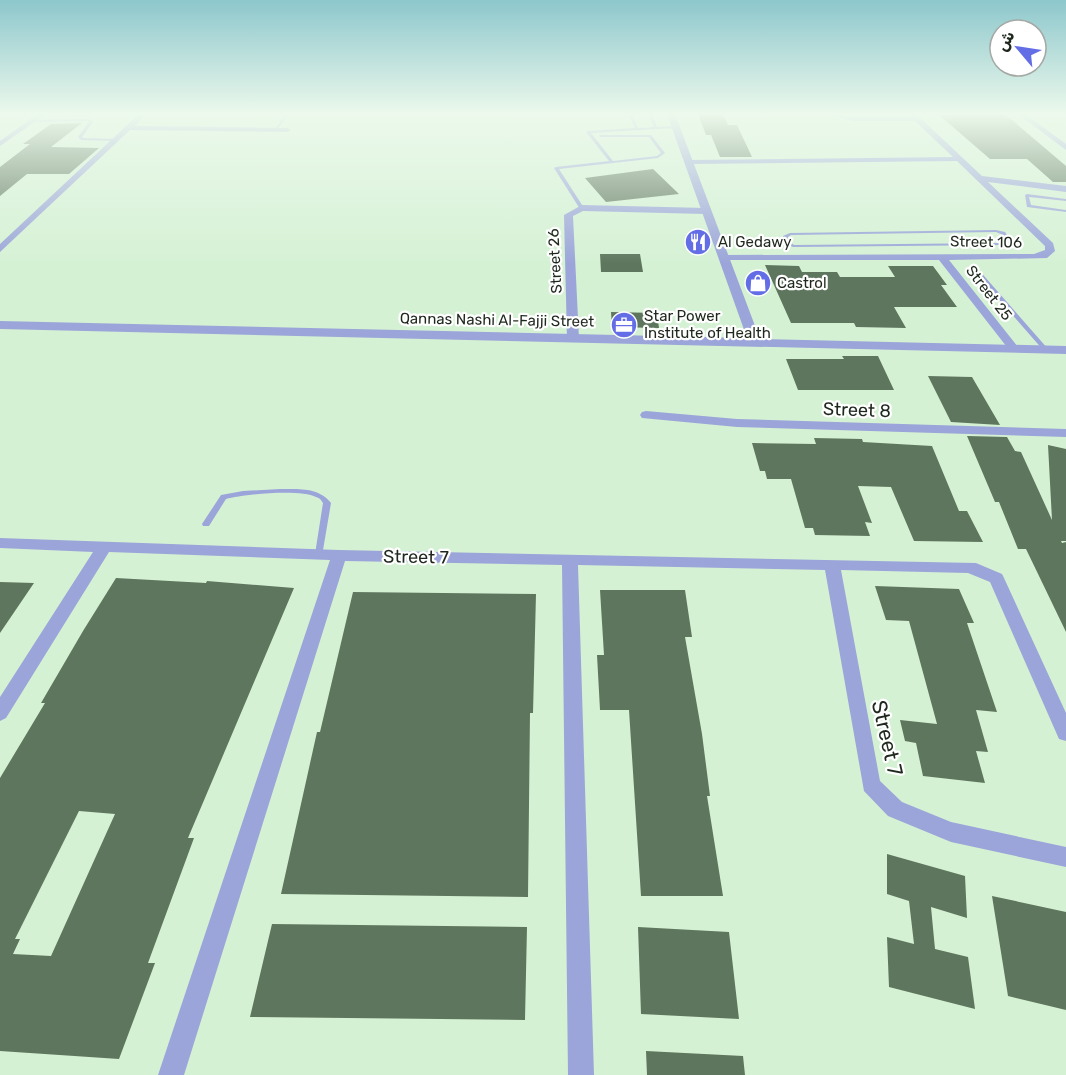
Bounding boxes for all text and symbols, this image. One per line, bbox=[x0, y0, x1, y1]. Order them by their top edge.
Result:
north arrow bbox=[988, 18, 1048, 78]
text: ش bbox=[992, 27, 1019, 54]
restaurant icon: Al Gedawy bbox=[683, 227, 713, 257]
street label: Street 26 bbox=[544, 228, 566, 294]
street label: Street 106 bbox=[950, 232, 1022, 252]
place label: Al Gedawy bbox=[718, 233, 791, 251]
street label: Street 25 bbox=[962, 262, 1016, 324]
shop icon: Castrol bbox=[743, 268, 773, 298]
place label: Castrol bbox=[777, 274, 827, 292]
place label: Star Power Institute of Health bbox=[644, 307, 771, 342]
street label: Qannas Nashi Al-Fajji Street bbox=[400, 309, 595, 331]
office icon: Star Power Institute of Health bbox=[609, 310, 639, 340]
street label: Street 8 bbox=[823, 398, 891, 422]
street label: Street 7 bbox=[383, 545, 449, 569]
street label: Street 7 bbox=[867, 698, 908, 778]

